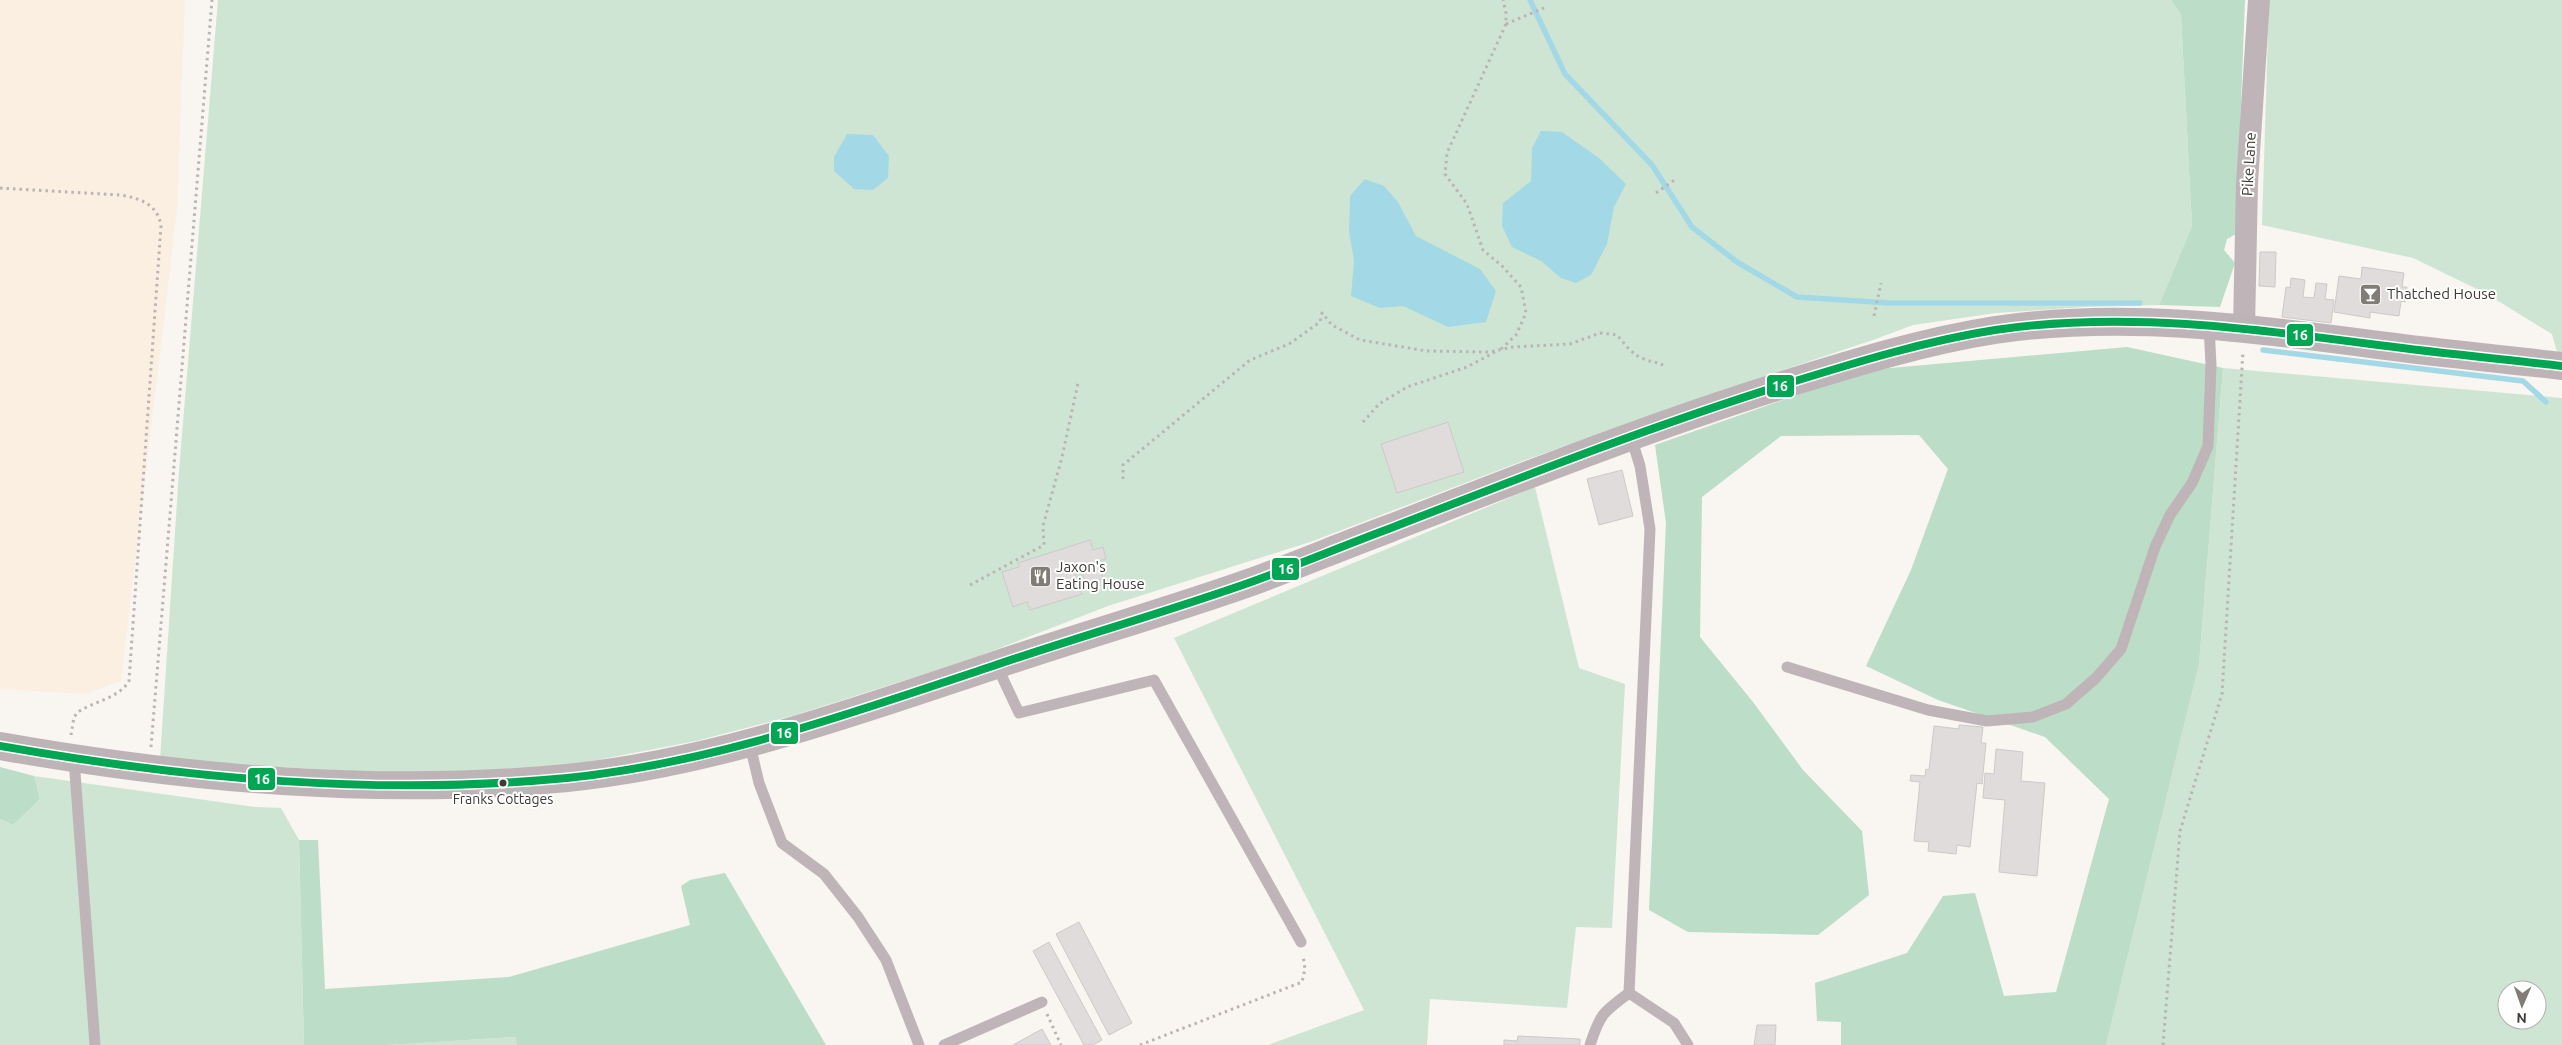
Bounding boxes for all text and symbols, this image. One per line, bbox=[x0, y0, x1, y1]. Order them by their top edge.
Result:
street label: Pike Lane bbox=[2238, 132, 2259, 196]
bar icon: Thatched House bbox=[2359, 282, 2383, 306]
place label: Thatched House bbox=[2387, 285, 2496, 302]
line badge: 16 bbox=[2286, 323, 2314, 347]
text: 16 bbox=[2292, 327, 2308, 343]
line badge: 16 bbox=[1766, 374, 1795, 398]
text: 16 bbox=[1772, 378, 1788, 394]
line badge: 16 bbox=[1271, 557, 1300, 581]
place label: Jaxon's Eating House bbox=[1056, 558, 1145, 592]
text: 16 bbox=[1278, 561, 1294, 577]
restaurant icon: Jaxon's Eating House bbox=[1028, 564, 1052, 588]
line badge: 16 bbox=[770, 721, 799, 745]
text: 16 bbox=[776, 725, 792, 741]
line badge: 16 bbox=[247, 767, 276, 791]
text: 16 bbox=[254, 771, 270, 787]
marker: Franks Cottages bbox=[498, 778, 508, 788]
place label: Franks Cottages bbox=[453, 791, 553, 807]
north arrow bbox=[2497, 980, 2547, 1030]
text: N bbox=[2516, 1010, 2527, 1026]

